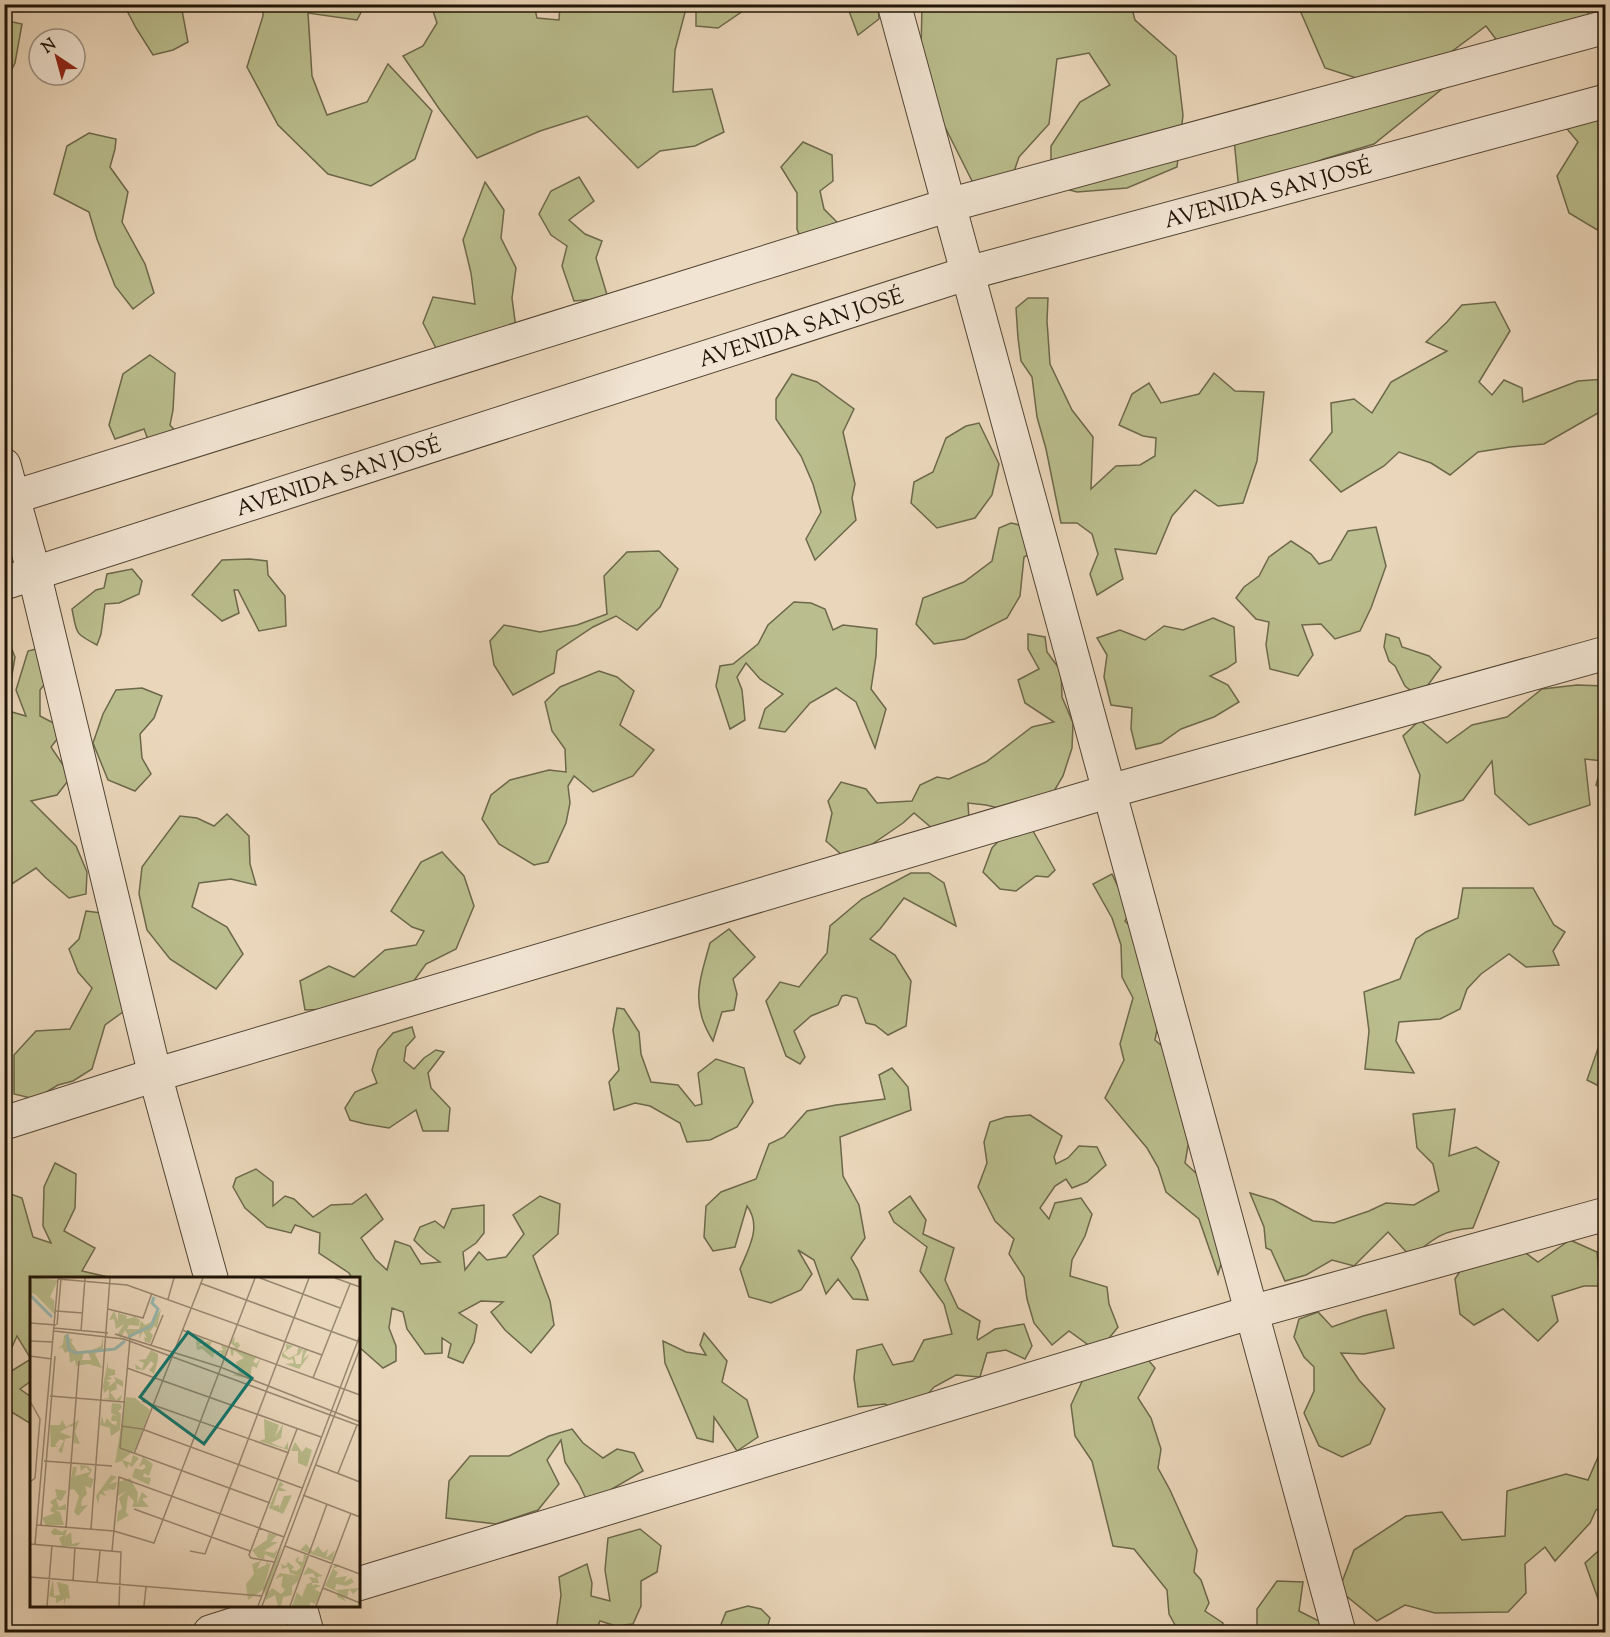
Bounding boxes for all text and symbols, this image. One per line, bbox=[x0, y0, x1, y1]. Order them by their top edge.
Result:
north arrow bbox=[27, 27, 87, 87]
text: N bbox=[38, 34, 62, 60]
street label: AVENIDA SAN JOSÉ bbox=[1161, 151, 1376, 238]
street label: AVENIDA SAN JOSÉ bbox=[695, 281, 908, 378]
street label: AVENIDA SAN JOSÉ bbox=[232, 430, 446, 526]
inset map bbox=[30, 1277, 360, 1607]

